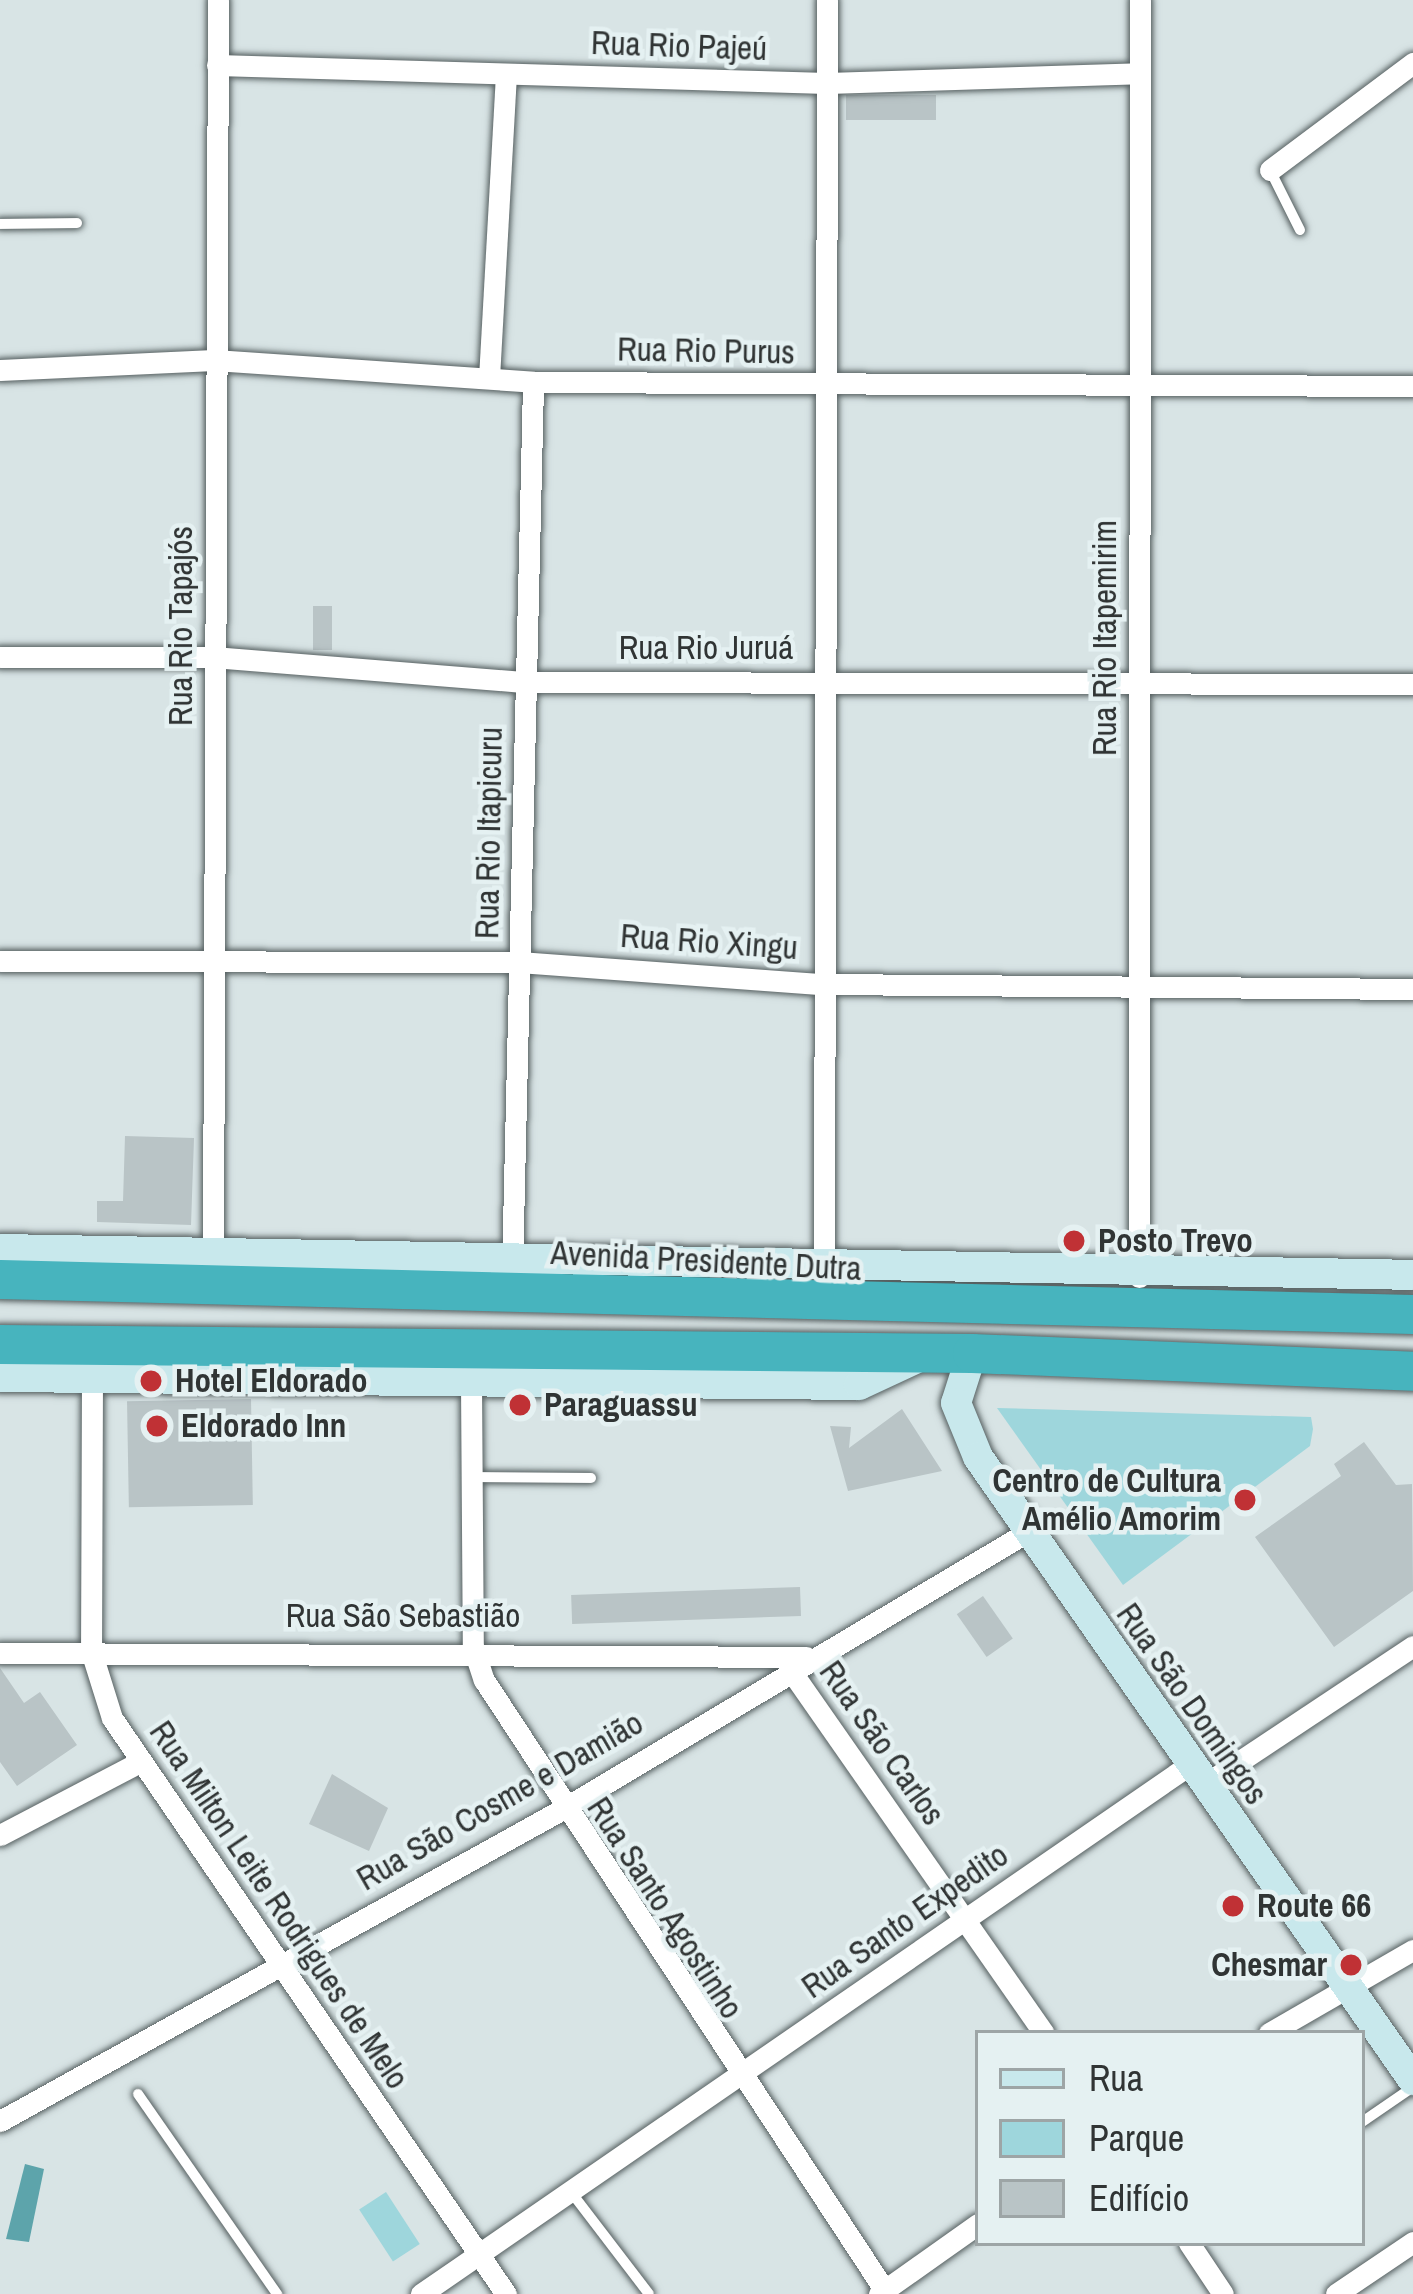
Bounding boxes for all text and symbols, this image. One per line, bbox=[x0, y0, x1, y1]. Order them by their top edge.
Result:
street label: Rua Rio Pajeú bbox=[590, 23, 768, 69]
street label: Rua Rio Purus bbox=[617, 330, 795, 372]
street label: Rua Rio Itapemirim bbox=[1085, 520, 1125, 756]
street label: Rua Rio Tapajós bbox=[161, 526, 201, 726]
street label: Rua Rio Juruá bbox=[619, 628, 793, 668]
street label: Rua Rio Itapicuru bbox=[467, 727, 511, 939]
street label: Rua Rio Xingu bbox=[619, 916, 799, 968]
place label: Posto Trevo bbox=[1098, 1221, 1253, 1261]
marker: Posto Trevo bbox=[1061, 1228, 1087, 1254]
street label: Avenida Presidente Dutra bbox=[550, 1233, 862, 1289]
place label: Hotel Eldorado bbox=[175, 1361, 367, 1401]
marker: Hotel Eldorado bbox=[138, 1368, 164, 1394]
place label: Paraguassu bbox=[544, 1385, 697, 1425]
marker: Paraguassu bbox=[507, 1392, 533, 1418]
place label: Eldorado Inn bbox=[181, 1406, 346, 1446]
marker: Eldorado Inn bbox=[144, 1413, 170, 1439]
place label: Centro de Cultura Amélio Amorim bbox=[992, 1461, 1221, 1539]
marker: Centro de Cultura Amélio Amorim bbox=[1232, 1487, 1258, 1513]
street label: Rua São Sebastião bbox=[286, 1596, 520, 1636]
street label: Rua São Domingos bbox=[1108, 1596, 1276, 1812]
street label: Rua São Carlos bbox=[811, 1653, 953, 1833]
street label: Rua São Cosme e Damião bbox=[350, 1703, 650, 1899]
street label: Rua Milton Leite Rodrigues de Melo bbox=[141, 1714, 417, 2096]
street label: Rua Santo Agostinho bbox=[578, 1789, 752, 2027]
street label: Rua Santo Expedito bbox=[794, 1835, 1016, 2007]
place label: Route 66 bbox=[1257, 1886, 1371, 1926]
marker: Route 66 bbox=[1220, 1893, 1246, 1919]
place label: Chesmar bbox=[1211, 1945, 1327, 1985]
marker: Chesmar bbox=[1338, 1952, 1364, 1978]
legend bbox=[975, 2030, 1365, 2246]
text: Rua bbox=[1089, 2054, 1143, 2102]
text: Parque bbox=[1089, 2114, 1184, 2162]
text: Edifício bbox=[1089, 2174, 1189, 2222]

